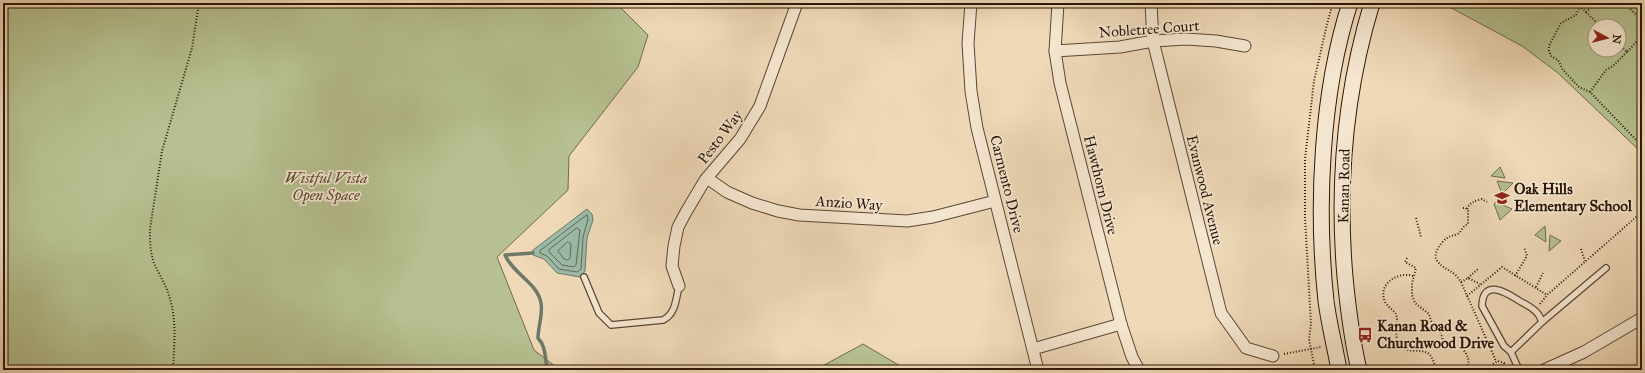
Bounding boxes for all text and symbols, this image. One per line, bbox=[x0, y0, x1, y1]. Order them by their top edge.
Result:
street label: Nobletree Court bbox=[1098, 16, 1201, 42]
north arrow bbox=[1587, 18, 1627, 58]
text: N bbox=[1609, 34, 1623, 45]
street label: Pesto Way bbox=[694, 106, 747, 168]
street label: Carmento Drive bbox=[986, 133, 1028, 235]
street label: Hawthorn Drive bbox=[1080, 133, 1122, 237]
street label: Evanwood Avenue bbox=[1183, 133, 1227, 247]
street label: Kanan Road bbox=[1334, 148, 1354, 224]
park label: Wistful Vista Open Space bbox=[285, 169, 367, 205]
place label: Oak Hills Elementary School bbox=[1514, 180, 1633, 216]
school or university icon: Oak Hills Elementary School bbox=[1493, 189, 1511, 207]
street label: Anzio Way bbox=[814, 192, 884, 214]
place label: Kanan Road & Churchwood Drive bbox=[1377, 317, 1495, 352]
bus stop icon: Kanan Road & Churchwood Drive bbox=[1356, 326, 1374, 344]

